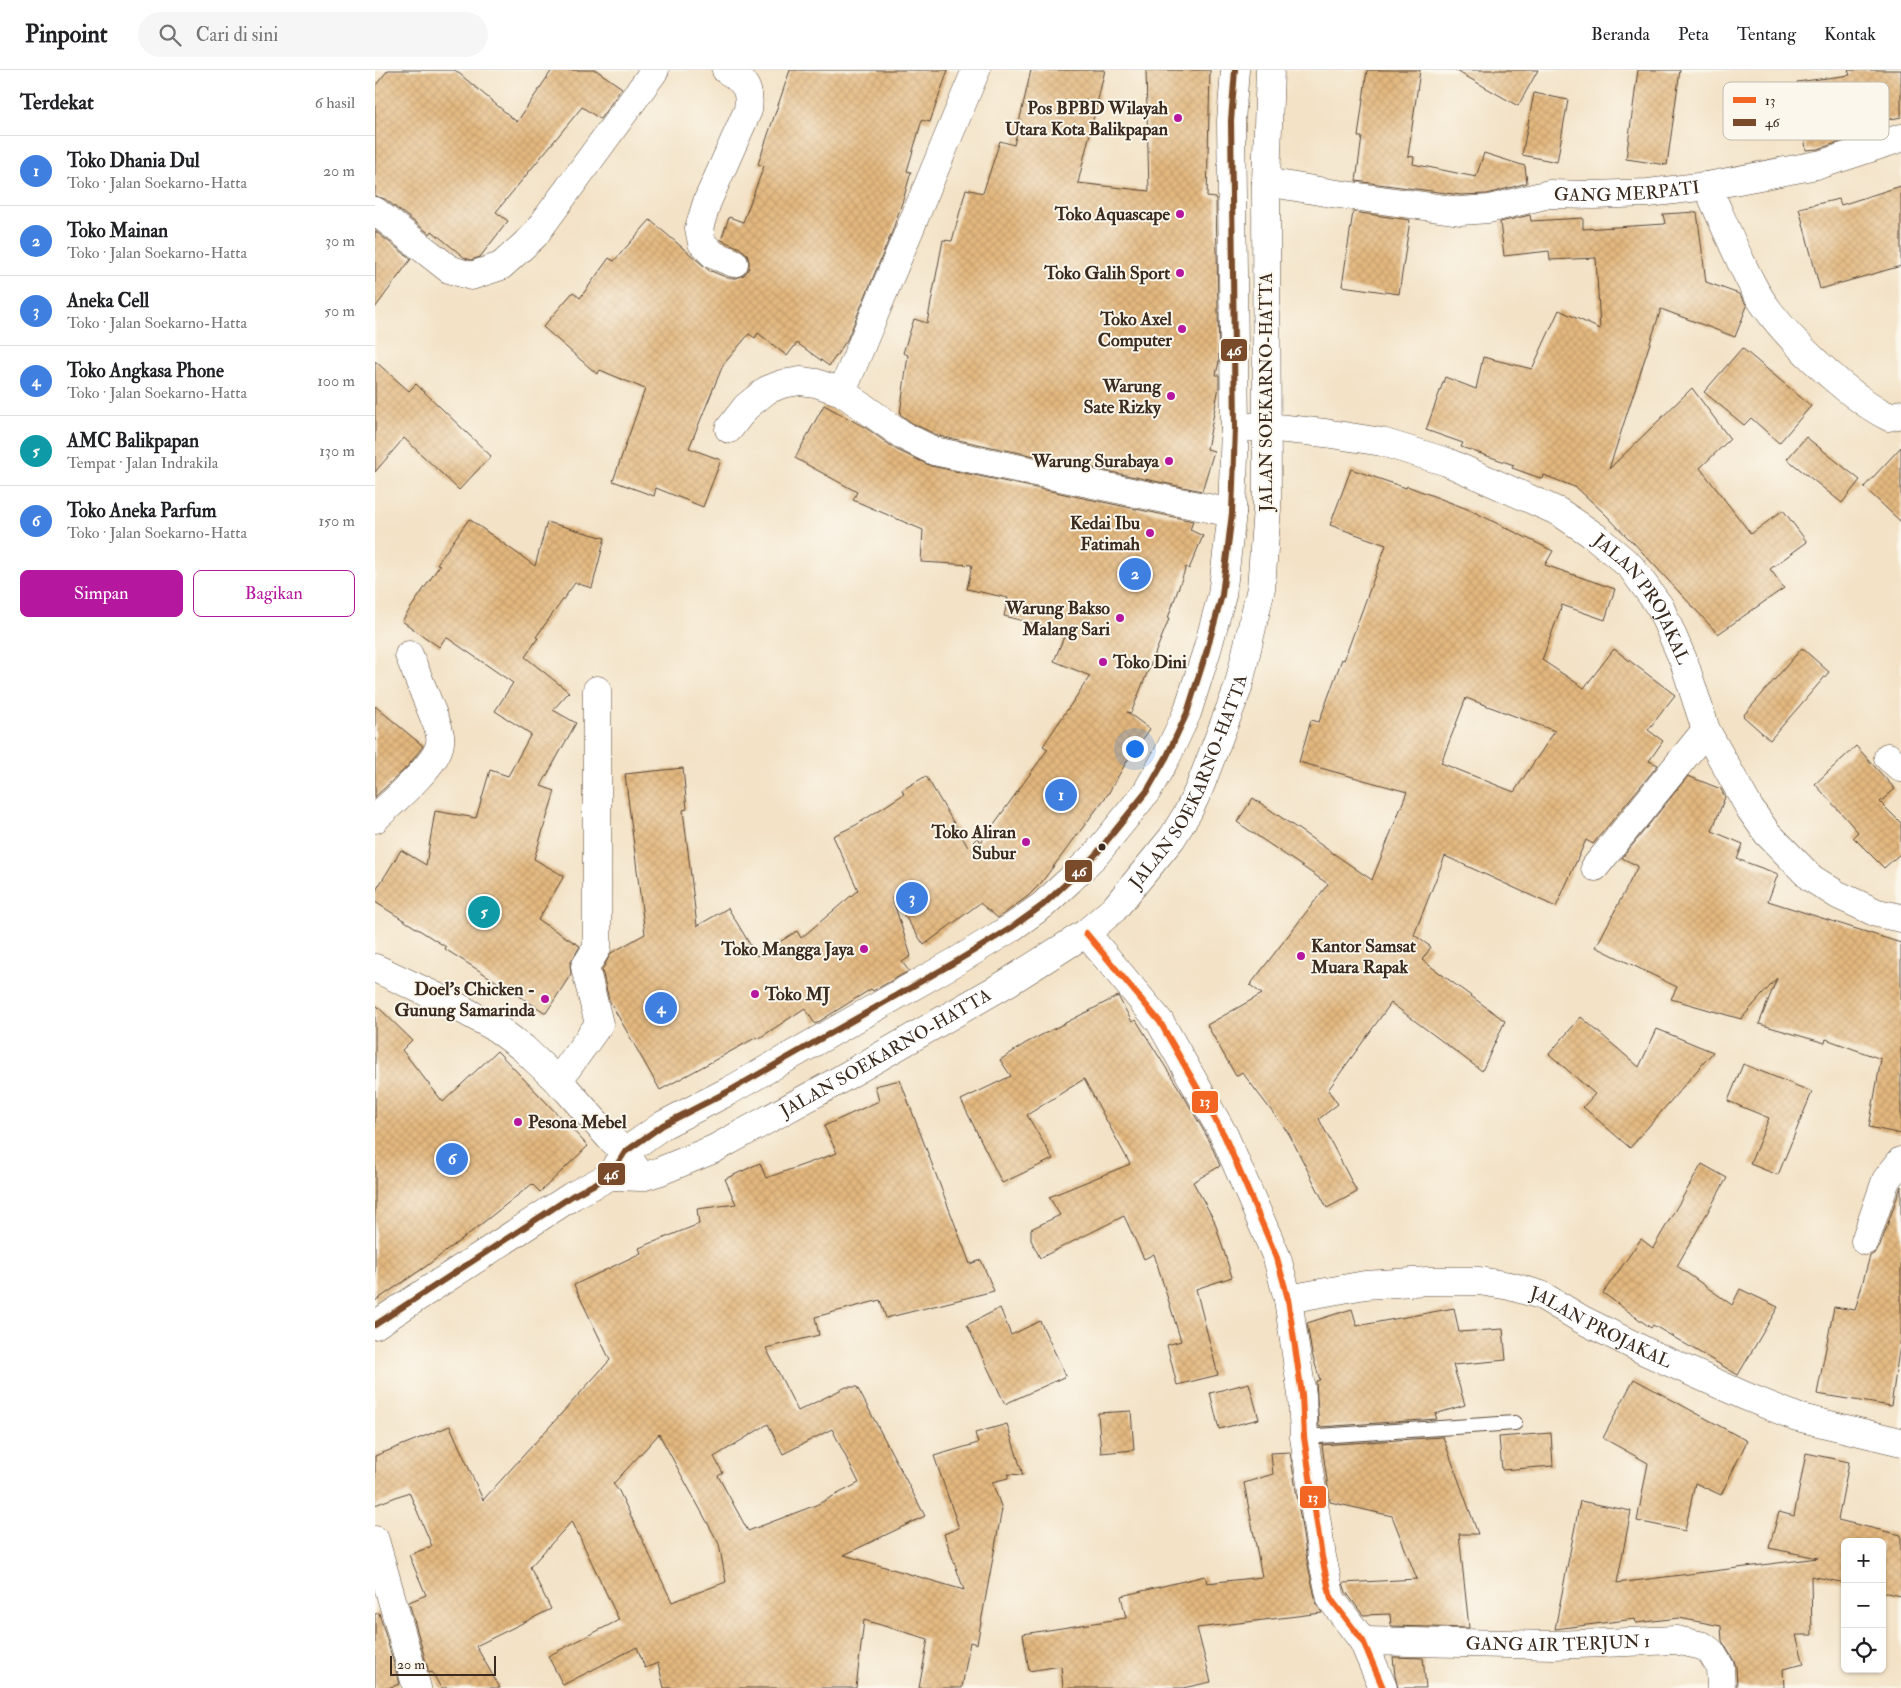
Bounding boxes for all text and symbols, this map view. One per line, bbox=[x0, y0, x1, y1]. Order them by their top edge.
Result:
search box bbox=[138, 12, 488, 57]
text: Pinpoint bbox=[25, 19, 108, 50]
icon: search bbox=[156, 21, 184, 49]
text: Cari di sini bbox=[196, 23, 278, 47]
text: Beranda bbox=[1591, 23, 1650, 46]
text: Peta bbox=[1678, 23, 1709, 46]
text: Tentang bbox=[1737, 23, 1796, 46]
text: Kontak bbox=[1824, 23, 1876, 46]
legend bbox=[1723, 82, 1889, 140]
text: Terdekat bbox=[20, 89, 94, 116]
text: 13 bbox=[1765, 92, 1775, 109]
text: 6 hasil bbox=[315, 93, 355, 113]
place label: Pos BPBD Wilayah Utara Kota Balikpapan bbox=[1005, 97, 1169, 141]
marker: Pos BPBD Wilayah Utara Kota Balikpapan bbox=[1172, 112, 1184, 124]
text: 46 bbox=[1765, 114, 1781, 131]
text: Toko Dhania Dul bbox=[67, 149, 200, 173]
text: 1 bbox=[33, 161, 39, 181]
text: 20 m bbox=[323, 161, 355, 181]
text: Toko · Jalan Soekarno-Hatta bbox=[67, 173, 247, 193]
street label: GANG MERPATI bbox=[1554, 176, 1701, 207]
place label: Toko Aquascape bbox=[1054, 203, 1170, 226]
marker: Toko Aquascape bbox=[1174, 208, 1186, 220]
text: Toko Mainan bbox=[67, 219, 168, 243]
text: 2 bbox=[32, 231, 40, 251]
text: 30 m bbox=[325, 231, 355, 251]
text: Toko · Jalan Soekarno-Hatta bbox=[67, 243, 247, 263]
place label: Toko Galih Sport bbox=[1043, 262, 1170, 285]
marker: Toko Galih Sport bbox=[1174, 267, 1186, 279]
street label: JALAN SOEKARNO-HATTA bbox=[1255, 272, 1278, 513]
text: Aneka Cell bbox=[67, 289, 149, 313]
text: 3 bbox=[33, 301, 39, 321]
text: 50 m bbox=[324, 301, 355, 321]
place label: Toko Axel Computer bbox=[1098, 308, 1172, 352]
text: Toko · Jalan Soekarno-Hatta bbox=[67, 313, 247, 333]
marker: Toko Axel Computer bbox=[1176, 323, 1188, 335]
line badge: 46 bbox=[1220, 338, 1248, 362]
text: 46 bbox=[1226, 342, 1242, 359]
text: Toko Angkasa Phone bbox=[67, 359, 224, 383]
text: 4 bbox=[32, 371, 40, 391]
text: 100 m bbox=[317, 371, 355, 391]
place label: Warung Sate Rizky bbox=[1084, 375, 1162, 419]
text: Toko · Jalan Soekarno-Hatta bbox=[67, 383, 247, 403]
marker: Warung Sate Rizky bbox=[1165, 390, 1177, 402]
text: AMC Balikpapan bbox=[67, 429, 199, 453]
text: 5 bbox=[32, 441, 40, 461]
text: 130 m bbox=[319, 441, 355, 461]
place label: Warung Surabaya bbox=[1031, 450, 1160, 473]
text: Tempat · Jalan Indrakila bbox=[67, 453, 218, 473]
marker: Warung Surabaya bbox=[1163, 455, 1175, 467]
text: Toko Aneka Parfum bbox=[67, 499, 216, 523]
text: 6 bbox=[32, 511, 40, 531]
text: 150 m bbox=[318, 511, 355, 531]
place label: Kedai Ibu Fatimah bbox=[1070, 512, 1141, 556]
text: Toko · Jalan Soekarno-Hatta bbox=[67, 523, 247, 543]
marker: Kedai Ibu Fatimah bbox=[1144, 527, 1156, 539]
street label: JALAN PROJAKAL bbox=[1588, 528, 1695, 668]
pin: 2 bbox=[1119, 555, 1151, 593]
button: Simpan bbox=[20, 570, 183, 617]
button: Bagikan bbox=[193, 570, 355, 617]
place label: Warung Bakso Malang Sari bbox=[1004, 597, 1110, 641]
marker: Warung Bakso Malang Sari bbox=[1114, 612, 1126, 624]
place label: Toko Dini bbox=[1112, 651, 1187, 674]
marker: Toko Dini bbox=[1097, 656, 1109, 668]
street label: JALAN SOEKARNO-HATTA bbox=[1124, 672, 1253, 894]
your location bbox=[1122, 736, 1148, 762]
pin: 1 bbox=[1045, 776, 1077, 814]
place label: Toko Aliran Subur bbox=[930, 821, 1017, 865]
marker: Toko Aliran Subur bbox=[1020, 836, 1032, 848]
unlabelled marker bbox=[1097, 842, 1107, 852]
line badge: 46 bbox=[1064, 859, 1093, 883]
text: 46 bbox=[1071, 863, 1087, 880]
pin: 3 bbox=[896, 879, 928, 917]
pin: 5 bbox=[468, 893, 500, 931]
place label: Kantor Samsat Muara Rapak bbox=[1310, 935, 1416, 979]
place label: Toko Mangga Jaya bbox=[720, 938, 855, 961]
marker: Toko Mangga Jaya bbox=[858, 943, 870, 955]
marker: Kantor Samsat Muara Rapak bbox=[1295, 950, 1307, 962]
place label: Doel's Chicken - Gunung Samarinda bbox=[394, 978, 536, 1022]
place label: Toko MJ bbox=[764, 983, 831, 1006]
street label: JALAN SOEKARNO-HATTA bbox=[775, 983, 996, 1123]
marker: Toko MJ bbox=[749, 988, 761, 1000]
pin: 4 bbox=[645, 989, 677, 1027]
marker: Doel's Chicken - Gunung Samarinda bbox=[539, 993, 551, 1005]
line badge: 13 bbox=[1191, 1090, 1219, 1114]
text: 13 bbox=[1200, 1093, 1210, 1110]
place label: Pesona Mebel bbox=[528, 1111, 627, 1134]
marker: Pesona Mebel bbox=[512, 1116, 524, 1128]
pin: 6 bbox=[436, 1140, 468, 1178]
line badge: 46 bbox=[597, 1162, 626, 1186]
text: 46 bbox=[603, 1166, 619, 1183]
street label: JALAN PROJAKAL bbox=[1527, 1281, 1675, 1374]
line badge: 13 bbox=[1299, 1485, 1327, 1509]
text: 13 bbox=[1308, 1489, 1318, 1506]
map controls bbox=[1841, 1538, 1886, 1673]
button: + bbox=[1841, 1538, 1886, 1583]
button: − bbox=[1841, 1583, 1886, 1628]
button: locate bbox=[1841, 1628, 1886, 1673]
street label: GANG AIR TERJUN 1 bbox=[1465, 1630, 1651, 1657]
scale bar bbox=[390, 1653, 496, 1676]
text: 20 m bbox=[397, 1656, 425, 1673]

